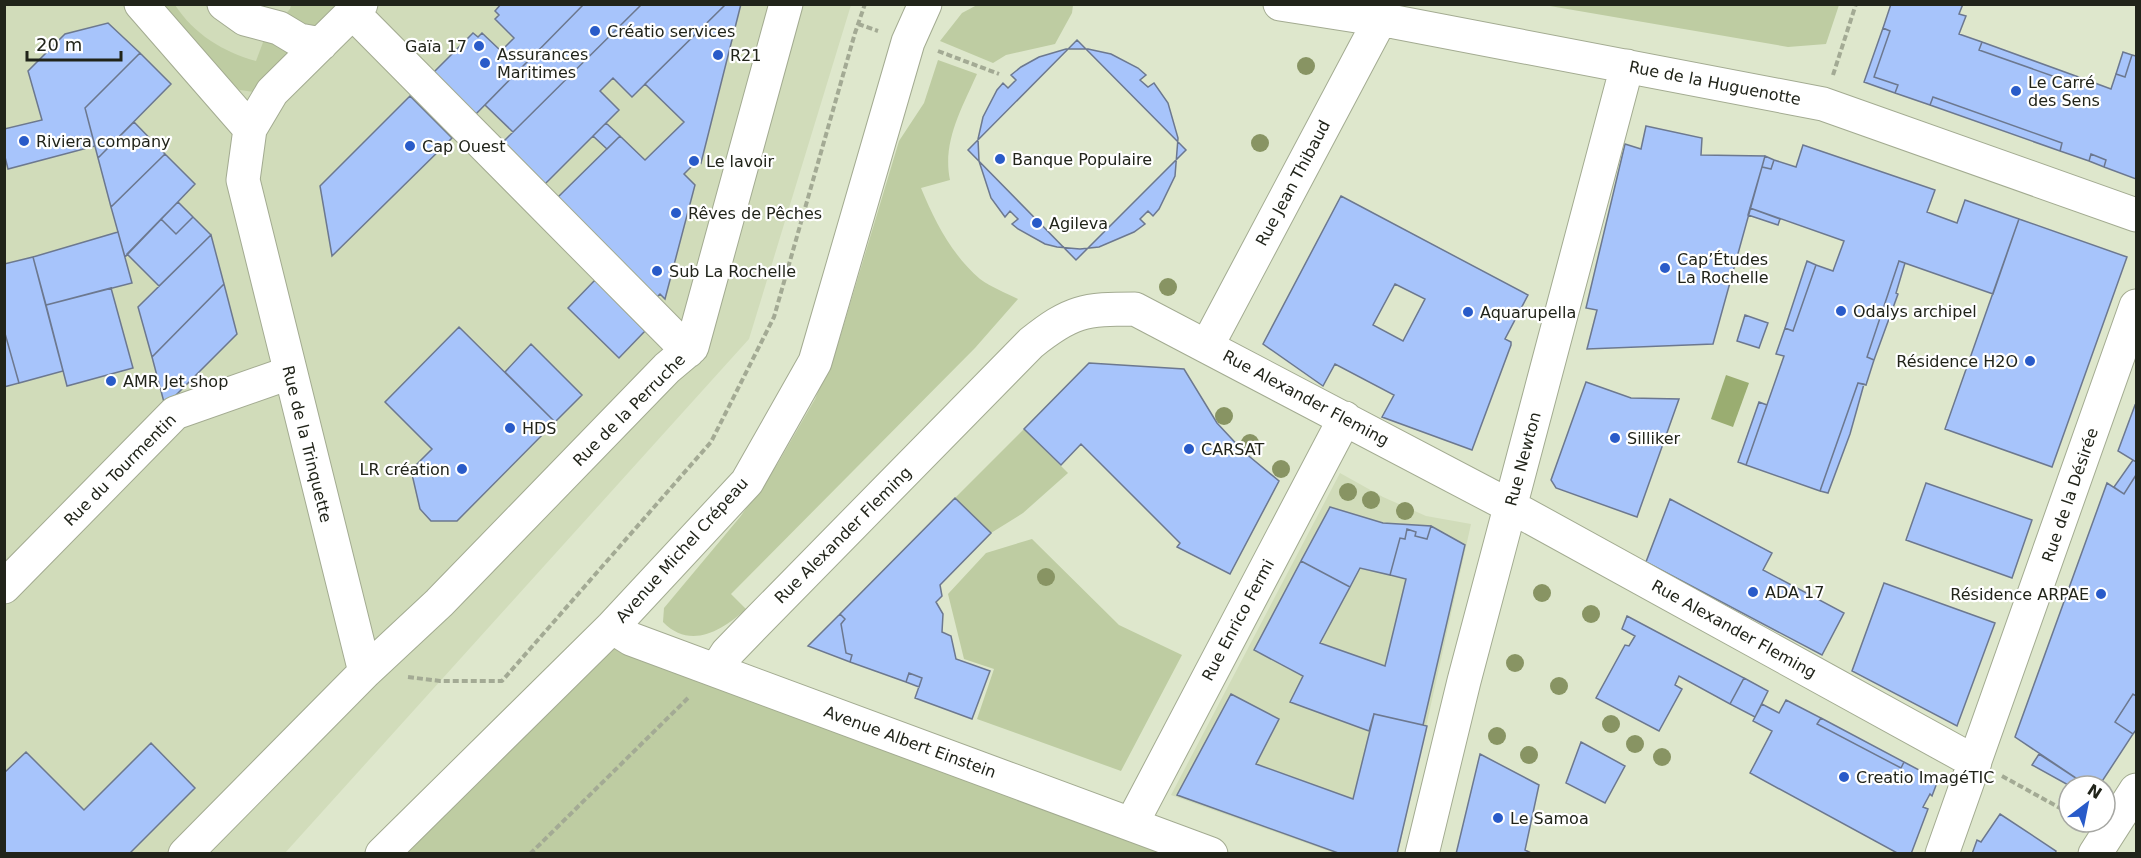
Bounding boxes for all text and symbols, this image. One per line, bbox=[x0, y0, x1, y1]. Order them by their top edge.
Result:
place label: Créatio services bbox=[607, 22, 735, 41]
scale bar bbox=[27, 24, 122, 62]
marker: Créatio services bbox=[588, 24, 602, 38]
text: 20 m bbox=[36, 34, 82, 55]
place label: Gaïa 17 bbox=[405, 37, 467, 56]
marker: Gaïa 17 bbox=[472, 39, 486, 53]
place label: Assurances Maritimes bbox=[497, 45, 588, 82]
place label: R21 bbox=[730, 46, 761, 65]
marker: R21 bbox=[711, 48, 725, 62]
marker: Assurances Maritimes bbox=[478, 56, 492, 70]
street label: Rue de la Huguenotte bbox=[1628, 57, 1802, 109]
place label: Le Carré des Sens bbox=[2028, 73, 2100, 110]
marker: Le Carré des Sens bbox=[2009, 84, 2023, 98]
street label: Rue Jean Thibaud bbox=[1252, 117, 1334, 249]
place label: Riviera company bbox=[36, 132, 171, 151]
marker: Riviera company bbox=[17, 134, 31, 148]
place label: Cap Ouest bbox=[422, 137, 505, 156]
marker: Cap Ouest bbox=[403, 139, 417, 153]
place label: Banque Populaire bbox=[1012, 150, 1152, 169]
place label: Le lavoir bbox=[706, 152, 775, 171]
marker: Banque Populaire bbox=[993, 152, 1007, 166]
marker: Le lavoir bbox=[687, 154, 701, 168]
place label: Rêves de Pêches bbox=[688, 204, 822, 223]
marker: Rêves de Pêches bbox=[669, 206, 683, 220]
place label: Agileva bbox=[1049, 214, 1108, 233]
marker: Agileva bbox=[1030, 216, 1044, 230]
place label: Cap’Études La Rochelle bbox=[1677, 250, 1769, 287]
marker: Cap’Études La Rochelle bbox=[1658, 261, 1672, 275]
place label: Sub La Rochelle bbox=[669, 262, 796, 281]
marker: Sub La Rochelle bbox=[650, 264, 664, 278]
place label: Odalys archipel bbox=[1853, 302, 1977, 321]
place label: Aquarupella bbox=[1480, 303, 1576, 322]
marker: Odalys archipel bbox=[1834, 304, 1848, 318]
marker: Aquarupella bbox=[1461, 305, 1475, 319]
street label: Rue Alexander Fleming bbox=[1220, 346, 1392, 450]
street label: Rue de la Perruche bbox=[569, 350, 689, 470]
place label: Résidence H2O bbox=[1896, 352, 2018, 371]
marker: Résidence H2O bbox=[2023, 354, 2037, 368]
street label: Rue de la Trinquette bbox=[278, 364, 336, 524]
place label: AMR Jet shop bbox=[123, 372, 228, 391]
marker: AMR Jet shop bbox=[104, 374, 118, 388]
street label: Rue du Tourmentin bbox=[60, 410, 180, 530]
street label: Rue Newton bbox=[1501, 410, 1545, 508]
place label: HDS bbox=[522, 419, 557, 438]
marker: HDS bbox=[503, 421, 517, 435]
street label: Rue de la Désirée bbox=[2038, 425, 2102, 565]
place label: Silliker bbox=[1627, 429, 1680, 448]
marker: Silliker bbox=[1608, 431, 1622, 445]
place label: CARSAT bbox=[1201, 440, 1264, 459]
marker: CARSAT bbox=[1182, 442, 1196, 456]
place label: LR création bbox=[360, 460, 450, 479]
marker: LR création bbox=[455, 462, 469, 476]
street label: Rue Alexander Fleming bbox=[771, 463, 915, 607]
street label: Avenue Michel Crépeau bbox=[612, 474, 752, 626]
street label: Rue Enrico Fermi bbox=[1198, 556, 1278, 684]
street label: Rue Alexander Fleming bbox=[1648, 576, 1820, 682]
place label: ADA 17 bbox=[1765, 583, 1824, 602]
marker: ADA 17 bbox=[1746, 585, 1760, 599]
place label: Résidence ARPAE bbox=[1950, 585, 2089, 604]
marker: Résidence ARPAE bbox=[2094, 587, 2108, 601]
street label: Avenue Albert Einstein bbox=[821, 702, 999, 782]
place label: Creatio ImagéTIC bbox=[1856, 768, 1994, 787]
marker: Creatio ImagéTIC bbox=[1837, 770, 1851, 784]
north arrow bbox=[2057, 774, 2117, 834]
text: N bbox=[2084, 780, 2105, 803]
place label: Le Samoa bbox=[1510, 809, 1589, 828]
marker: Le Samoa bbox=[1491, 811, 1505, 825]

